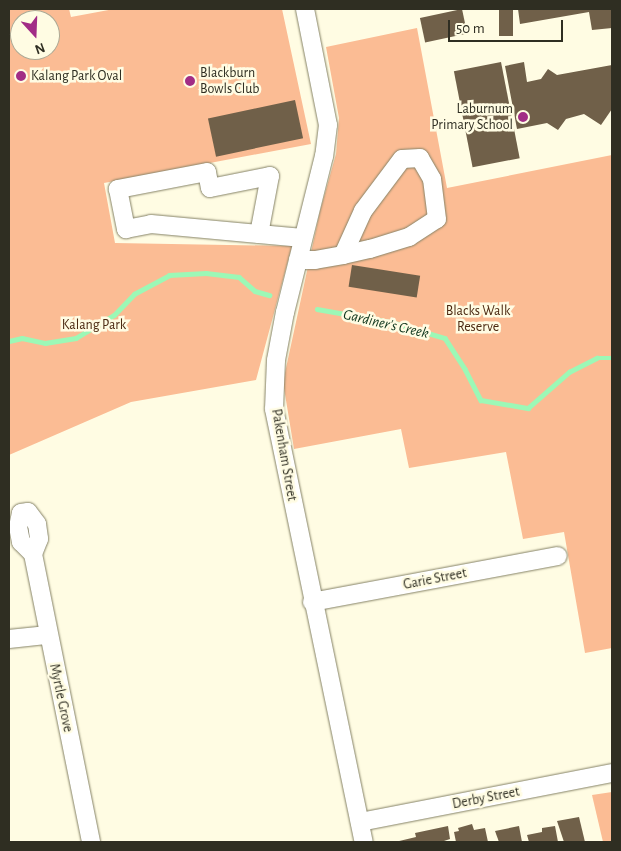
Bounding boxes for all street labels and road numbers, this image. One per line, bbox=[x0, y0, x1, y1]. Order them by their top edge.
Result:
street label: Pakenham Street bbox=[268, 408, 300, 502]
street label: Garie Street bbox=[402, 565, 468, 593]
street label: Myrtle Grove bbox=[46, 662, 76, 734]
street label: Derby Street bbox=[451, 783, 521, 813]

